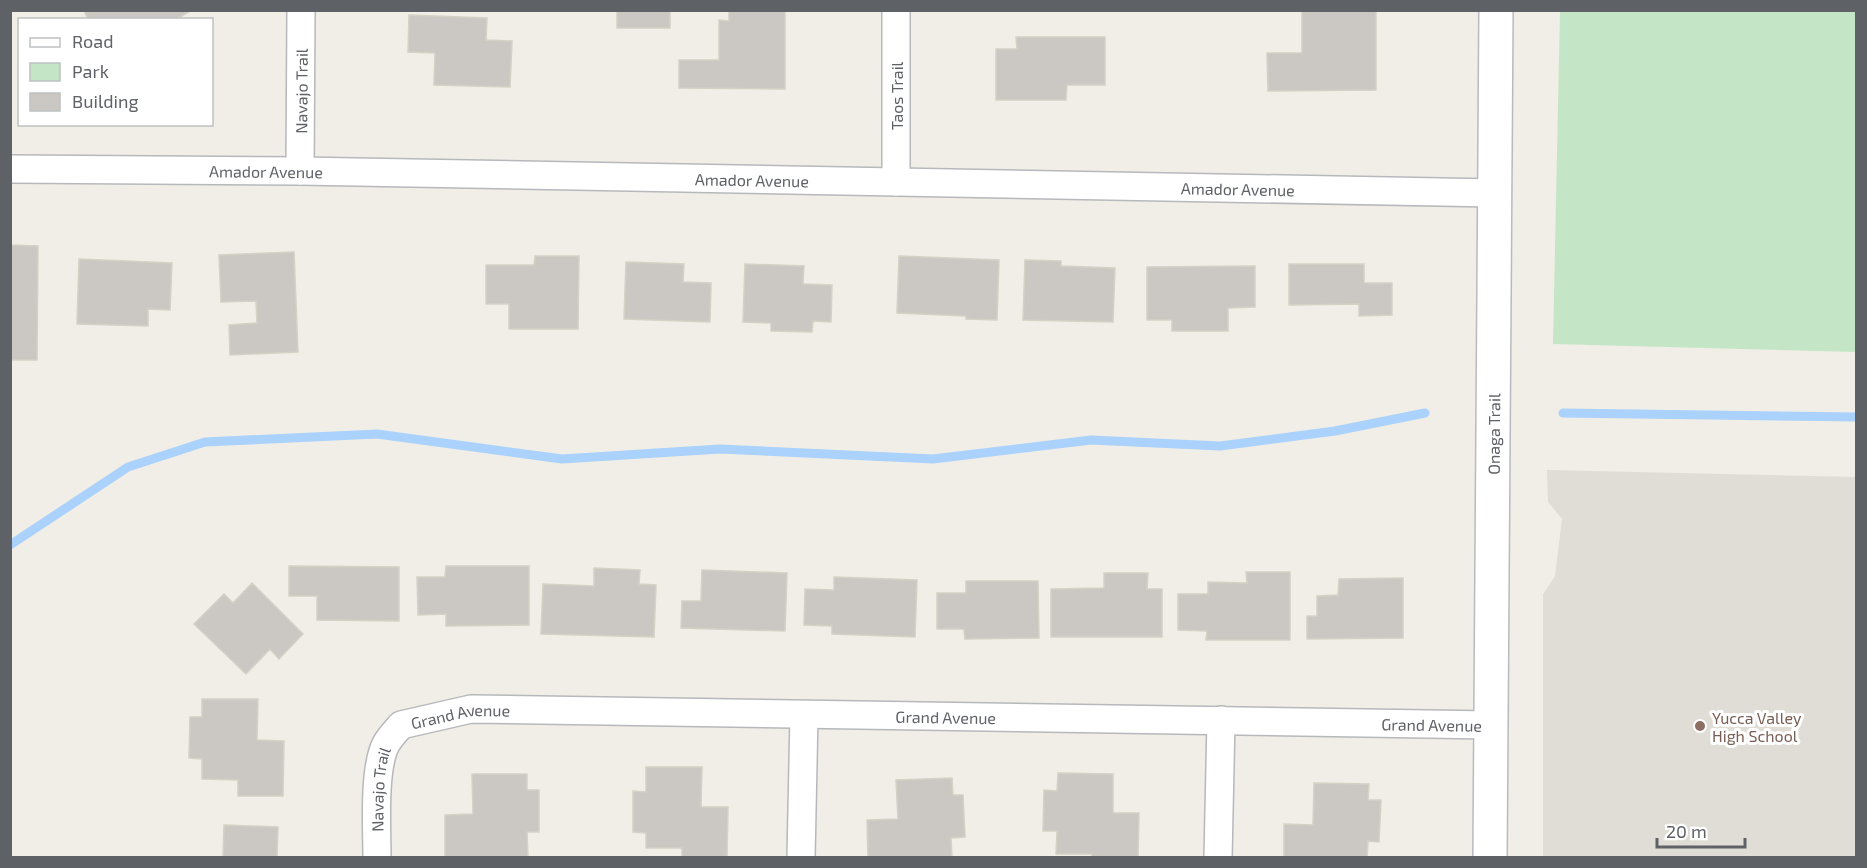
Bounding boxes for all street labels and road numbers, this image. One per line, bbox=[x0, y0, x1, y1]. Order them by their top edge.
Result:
street label: Navajo Trail bbox=[291, 48, 311, 134]
street label: Taos Trail bbox=[887, 61, 906, 130]
street label: Amador Avenue bbox=[209, 161, 323, 181]
street label: Amador Avenue bbox=[695, 169, 809, 190]
street label: Amador Avenue bbox=[1181, 178, 1295, 199]
street label: Onaga Trail bbox=[1483, 393, 1503, 475]
street label: Grand Avenue bbox=[409, 699, 510, 732]
street label: Grand Avenue bbox=[895, 706, 996, 727]
street label: Grand Avenue bbox=[1381, 714, 1482, 734]
street label: Navajo Trail bbox=[367, 744, 393, 832]

